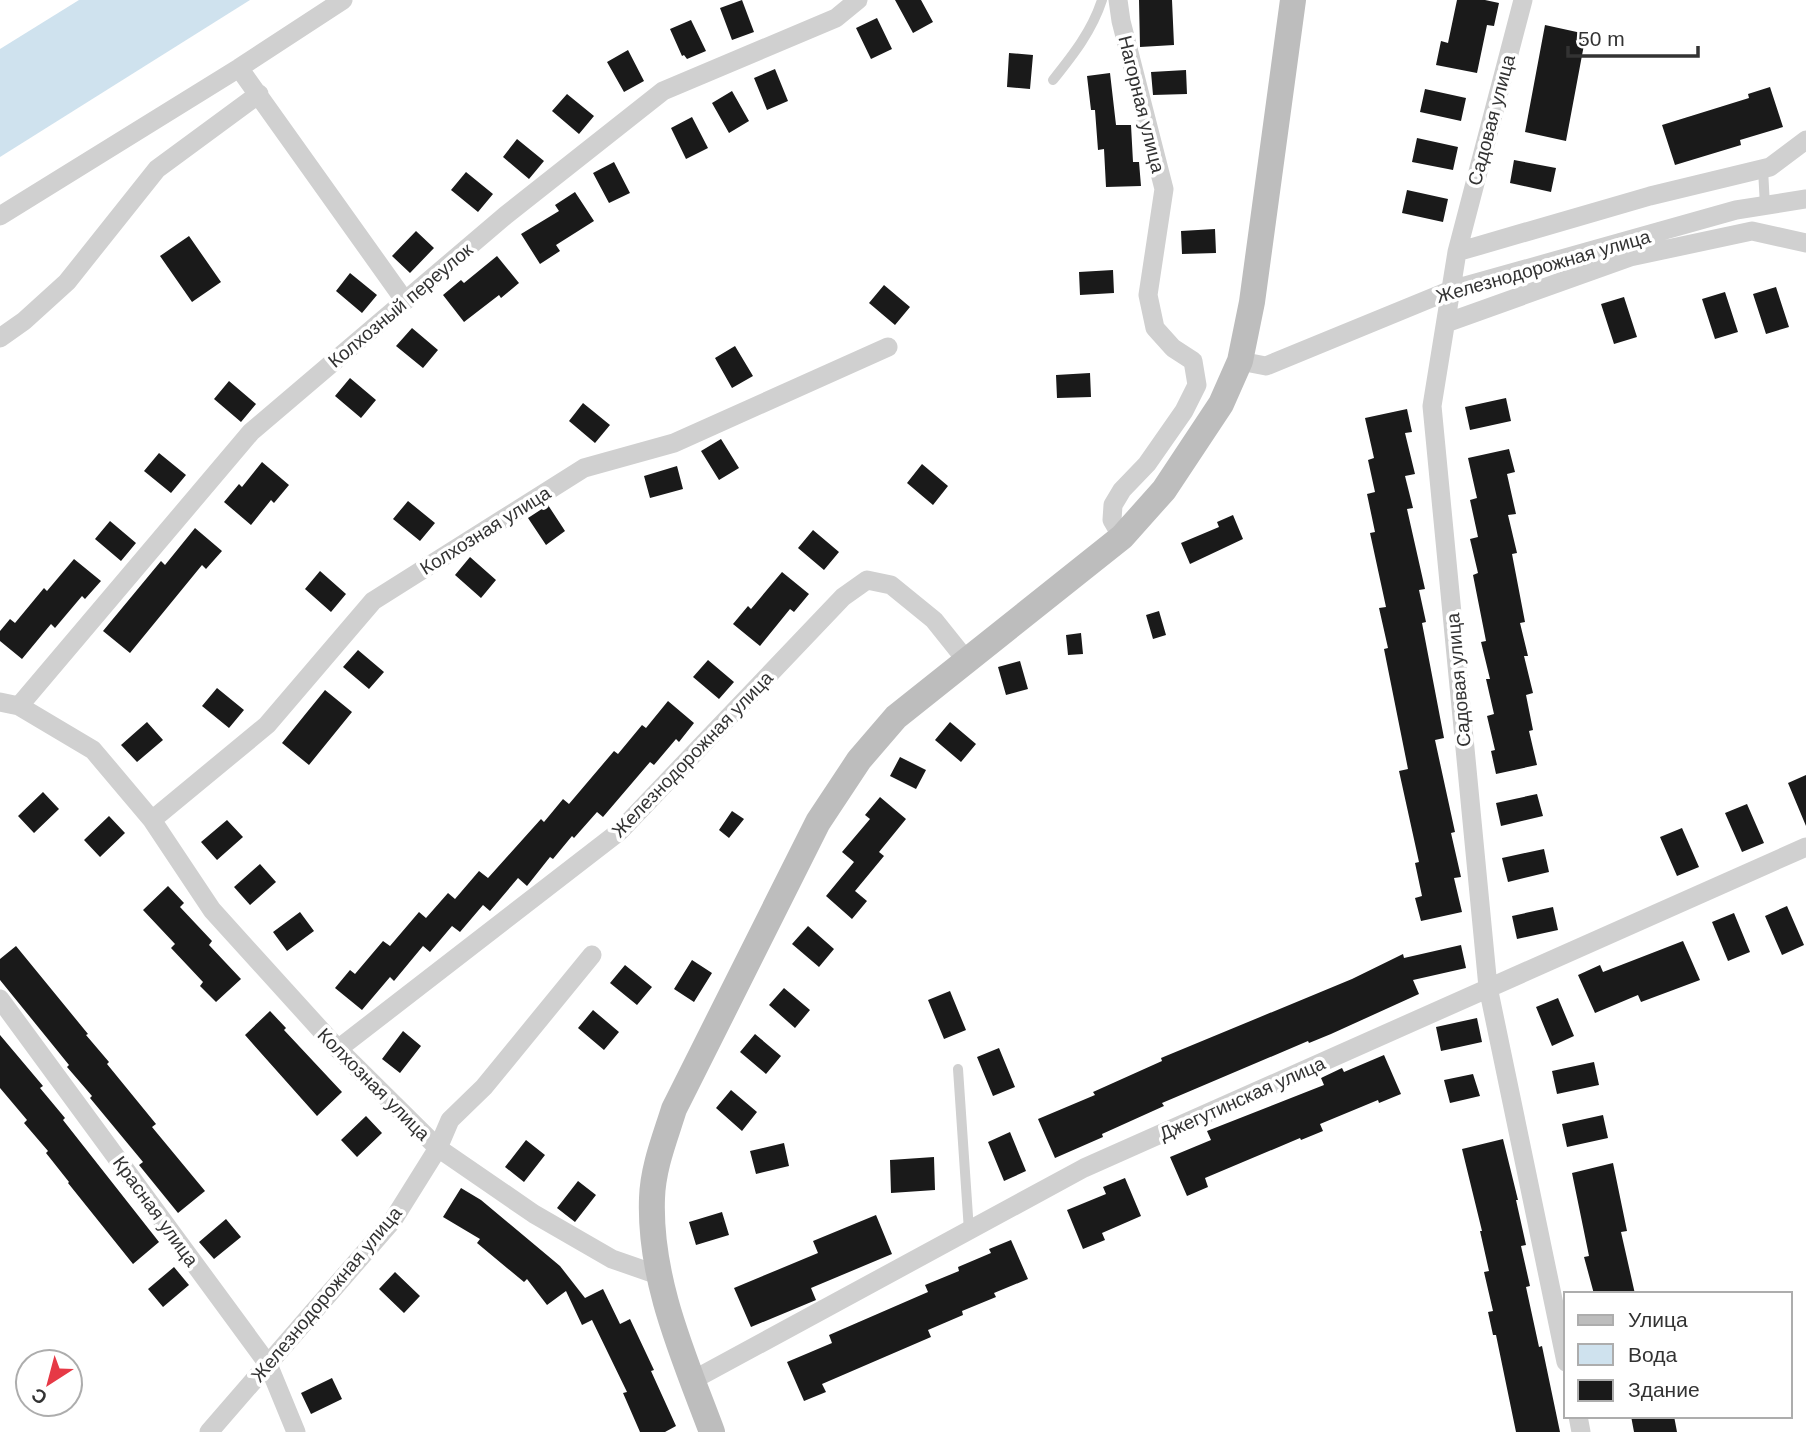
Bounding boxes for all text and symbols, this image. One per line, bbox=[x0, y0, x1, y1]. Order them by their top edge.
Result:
scale bar bbox=[1568, 14, 1698, 58]
text: 50 m bbox=[1578, 27, 1625, 50]
street label: Нагорная улица bbox=[1114, 33, 1169, 175]
street label: Садовая улица bbox=[1464, 52, 1519, 188]
street label: Железнодорожная улица bbox=[1434, 226, 1653, 307]
street label: Колхозный переулок bbox=[324, 238, 477, 372]
street label: Колхозная улица bbox=[416, 482, 555, 579]
street label: Садовая улица bbox=[1442, 612, 1475, 748]
street label: Железнодорожная улица bbox=[608, 667, 777, 841]
street label: Колхозная улица bbox=[313, 1024, 434, 1145]
street label: Джегутинская улица bbox=[1156, 1052, 1329, 1144]
street label: Красная улица bbox=[109, 1152, 203, 1271]
street label: Железнодорожная улица bbox=[247, 1202, 406, 1386]
legend bbox=[1564, 1292, 1792, 1418]
text: Улица bbox=[1628, 1308, 1688, 1331]
text: Вода bbox=[1628, 1343, 1677, 1366]
north arrow bbox=[14, 1348, 84, 1418]
text: Здание bbox=[1628, 1378, 1700, 1401]
text: С bbox=[27, 1384, 51, 1409]

